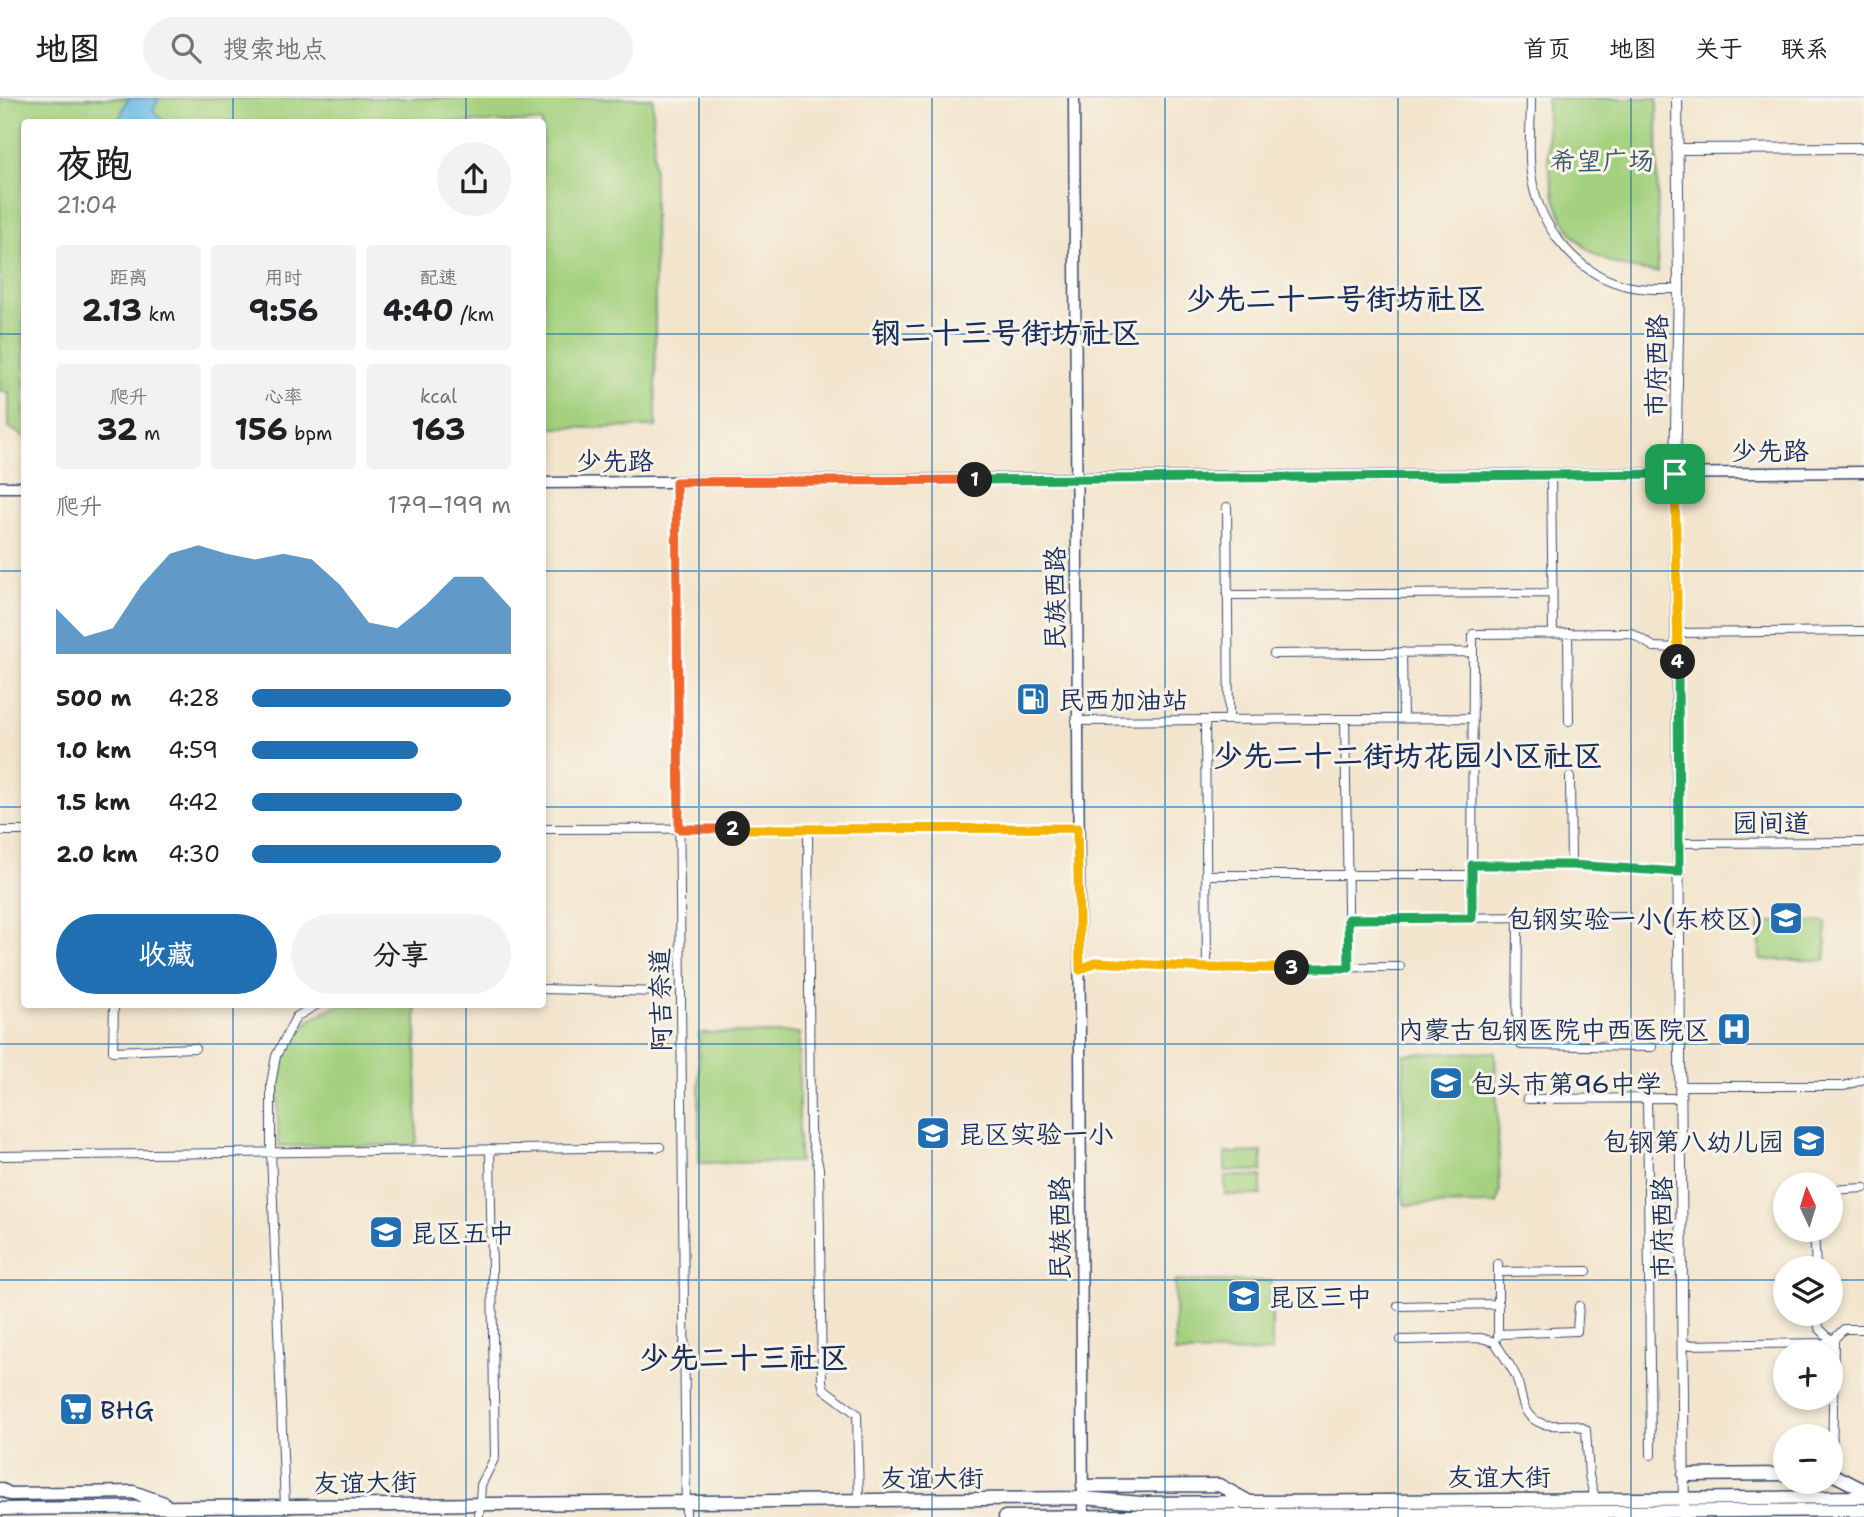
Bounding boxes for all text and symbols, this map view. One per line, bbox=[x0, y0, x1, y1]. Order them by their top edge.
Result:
search box bbox=[143, 17, 633, 80]
text: 地图 bbox=[35, 26, 101, 71]
icon: search bbox=[167, 29, 205, 67]
text: 搜索地点 bbox=[223, 31, 327, 66]
text: 首页 bbox=[1523, 33, 1571, 65]
text: 地图 bbox=[1609, 33, 1657, 65]
text: 关于 bbox=[1695, 33, 1743, 65]
text: 联系 bbox=[1781, 33, 1829, 65]
text: 夜跑 bbox=[56, 138, 132, 189]
button: share bbox=[437, 142, 511, 216]
park label: 希望广场 bbox=[1550, 143, 1654, 178]
text: 21:04 bbox=[56, 190, 117, 220]
text: 距离 bbox=[109, 265, 148, 290]
text: 用时 bbox=[264, 265, 303, 290]
text: 配速 bbox=[419, 265, 458, 290]
district label: 少先二十一号街坊社区 bbox=[1186, 278, 1486, 319]
text: 2.13 bbox=[82, 290, 142, 331]
text: 9:56 bbox=[249, 290, 318, 331]
text: 4:40 bbox=[383, 290, 454, 331]
text: km bbox=[142, 302, 175, 327]
text: /km bbox=[454, 302, 494, 327]
district label: 钢二十三号街坊社区 bbox=[871, 312, 1141, 353]
street label: 市府西路 bbox=[1638, 314, 1674, 418]
text: 爬升 bbox=[109, 384, 148, 409]
text: 心率 bbox=[264, 384, 303, 409]
text: kcal bbox=[420, 384, 457, 409]
text: 32 bbox=[97, 409, 138, 450]
text: 156 bbox=[234, 409, 288, 450]
text: 163 bbox=[411, 409, 466, 450]
text: m bbox=[138, 421, 160, 446]
text: bpm bbox=[288, 421, 333, 446]
street label: 少先路 bbox=[1731, 433, 1809, 468]
street label: 少先路 bbox=[576, 443, 654, 478]
pin bbox=[1645, 444, 1705, 504]
icon: arrive bbox=[1656, 455, 1694, 493]
pin: 1 bbox=[958, 462, 992, 498]
text: 1 bbox=[970, 467, 979, 492]
text: 179–199 m bbox=[387, 490, 511, 520]
text: 爬升 bbox=[56, 491, 102, 521]
street label: 民族西路 bbox=[1037, 546, 1072, 650]
pin: 4 bbox=[1660, 644, 1696, 680]
text: 4 bbox=[1671, 649, 1684, 674]
fuel station icon: 民西加油站 bbox=[1014, 680, 1052, 718]
place label: 民西加油站 bbox=[1058, 682, 1188, 717]
text: 500 m bbox=[56, 683, 131, 713]
text: 4:28 bbox=[168, 683, 220, 713]
text: 1.0 km bbox=[56, 735, 131, 765]
text: 4:59 bbox=[168, 735, 218, 765]
district label: 少先二十二街坊花园小区社区 bbox=[1213, 735, 1603, 776]
text: 1.5 km bbox=[56, 787, 130, 817]
text: 4:42 bbox=[168, 787, 219, 817]
street label: 园间道 bbox=[1732, 805, 1810, 840]
pin: 2 bbox=[716, 812, 750, 846]
text: 2 bbox=[726, 816, 739, 841]
text: 2.0 km bbox=[56, 839, 138, 869]
text: 4:30 bbox=[168, 839, 220, 869]
school or university icon: 包钢实验一小(东校区) bbox=[1767, 899, 1805, 937]
place label: 包钢实验一小(东校区) bbox=[1506, 901, 1762, 936]
button: 收藏 bbox=[56, 914, 277, 994]
button: 分享 bbox=[291, 914, 511, 994]
street label: 阿吉奈道 bbox=[642, 948, 678, 1052]
pin: 3 bbox=[1274, 950, 1310, 986]
text: 3 bbox=[1285, 955, 1298, 980]
hospital icon: 内蒙古包钢医院中西医院区 bbox=[1715, 1010, 1753, 1048]
place label: 内蒙古包钢医院中西医院区 bbox=[1398, 1012, 1710, 1047]
school or university icon: 包头市第96中学 bbox=[1427, 1064, 1465, 1102]
place label: 包头市第96中学 bbox=[1470, 1066, 1662, 1101]
school or university icon: 昆区实验一小 bbox=[914, 1114, 952, 1152]
place label: 昆区实验一小 bbox=[958, 1116, 1114, 1151]
school or university icon: 包钢第八幼儿园 bbox=[1790, 1122, 1828, 1160]
place label: 包钢第八幼儿园 bbox=[1602, 1124, 1784, 1159]
north arrow bbox=[1773, 1172, 1843, 1242]
map controls bbox=[1773, 1172, 1843, 1494]
street label: 民族西路 bbox=[1042, 1176, 1077, 1280]
street label: 市府西路 bbox=[1644, 1176, 1679, 1280]
school or university icon: 昆区五中 bbox=[367, 1213, 405, 1251]
place label: 昆区五中 bbox=[410, 1215, 514, 1250]
button: layers bbox=[1773, 1256, 1843, 1326]
school or university icon: 昆区三中 bbox=[1225, 1277, 1263, 1315]
place label: 昆区三中 bbox=[1268, 1279, 1372, 1314]
district label: 少先二十三社区 bbox=[639, 1337, 849, 1378]
button: + bbox=[1773, 1340, 1843, 1410]
supermarket icon: BHG bbox=[57, 1390, 95, 1428]
place label: BHG bbox=[100, 1392, 154, 1427]
button: − bbox=[1773, 1424, 1843, 1494]
street label: 友谊大街 bbox=[1447, 1459, 1551, 1494]
street label: 友谊大街 bbox=[880, 1460, 984, 1495]
street label: 友谊大街 bbox=[313, 1464, 417, 1500]

